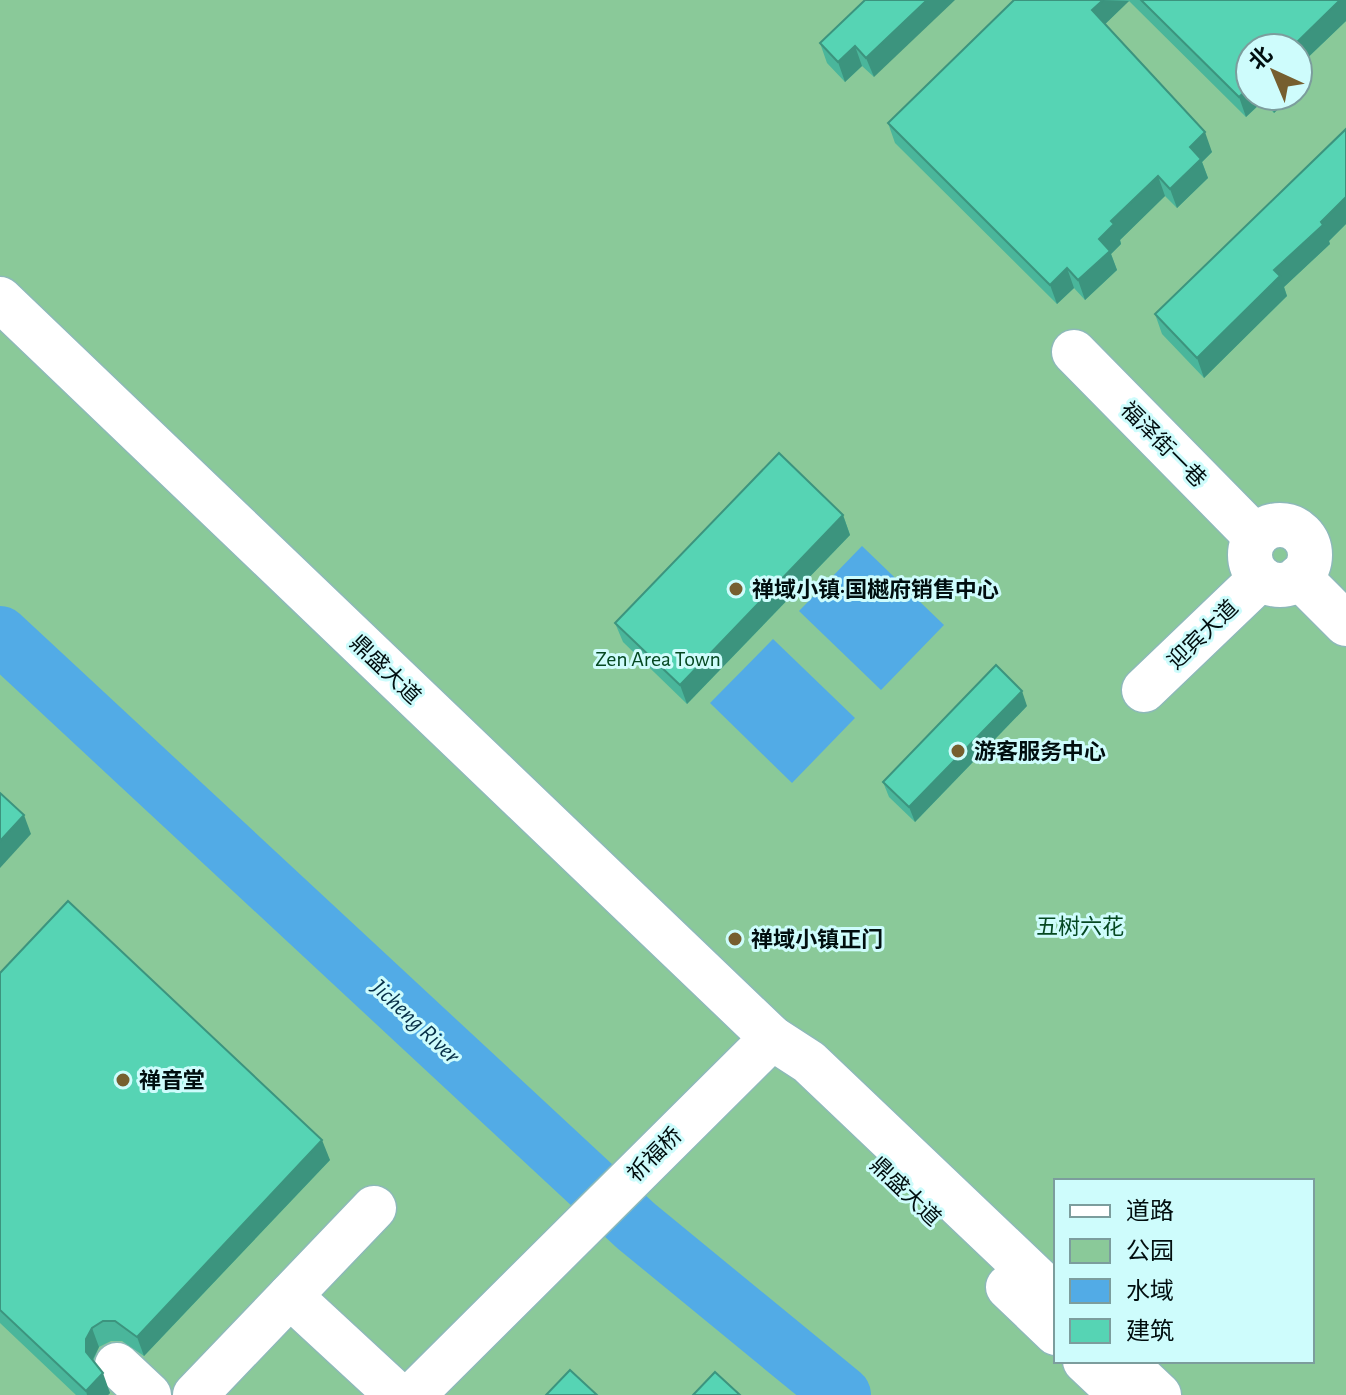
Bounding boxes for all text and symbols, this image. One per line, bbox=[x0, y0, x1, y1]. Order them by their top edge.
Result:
north arrow bbox=[1234, 32, 1314, 112]
text: 北 bbox=[1245, 42, 1276, 74]
street label: 福泽街一巷 bbox=[1117, 397, 1211, 491]
place label: 禅域小镇·国樾府销售中心 bbox=[752, 578, 999, 601]
marker: 禅域小镇·国樾府销售中心 bbox=[727, 580, 745, 598]
street label: 迎宾大道 bbox=[1163, 596, 1242, 673]
street label: 鼎盛大道 bbox=[346, 631, 425, 708]
park label: Zen Area Town bbox=[595, 648, 721, 670]
place label: 游客服务中心 bbox=[974, 739, 1106, 763]
marker: 游客服务中心 bbox=[949, 742, 967, 760]
park label: 五树六花 bbox=[1036, 915, 1124, 938]
place label: 禅域小镇正门 bbox=[751, 928, 883, 951]
marker: 禅域小镇正门 bbox=[726, 930, 744, 948]
water label: Jicheng River bbox=[366, 975, 465, 1069]
place label: 禅音堂 bbox=[139, 1069, 205, 1092]
marker: 禅音堂 bbox=[114, 1071, 132, 1089]
street label: 祈福桥 bbox=[623, 1123, 686, 1186]
street label: 鼎盛大道 bbox=[866, 1153, 945, 1230]
legend bbox=[1054, 1179, 1314, 1363]
text: 道路 bbox=[1126, 1198, 1174, 1224]
text: 公园 bbox=[1126, 1239, 1174, 1264]
text: 水域 bbox=[1126, 1278, 1174, 1304]
text: 建筑 bbox=[1126, 1318, 1174, 1344]

